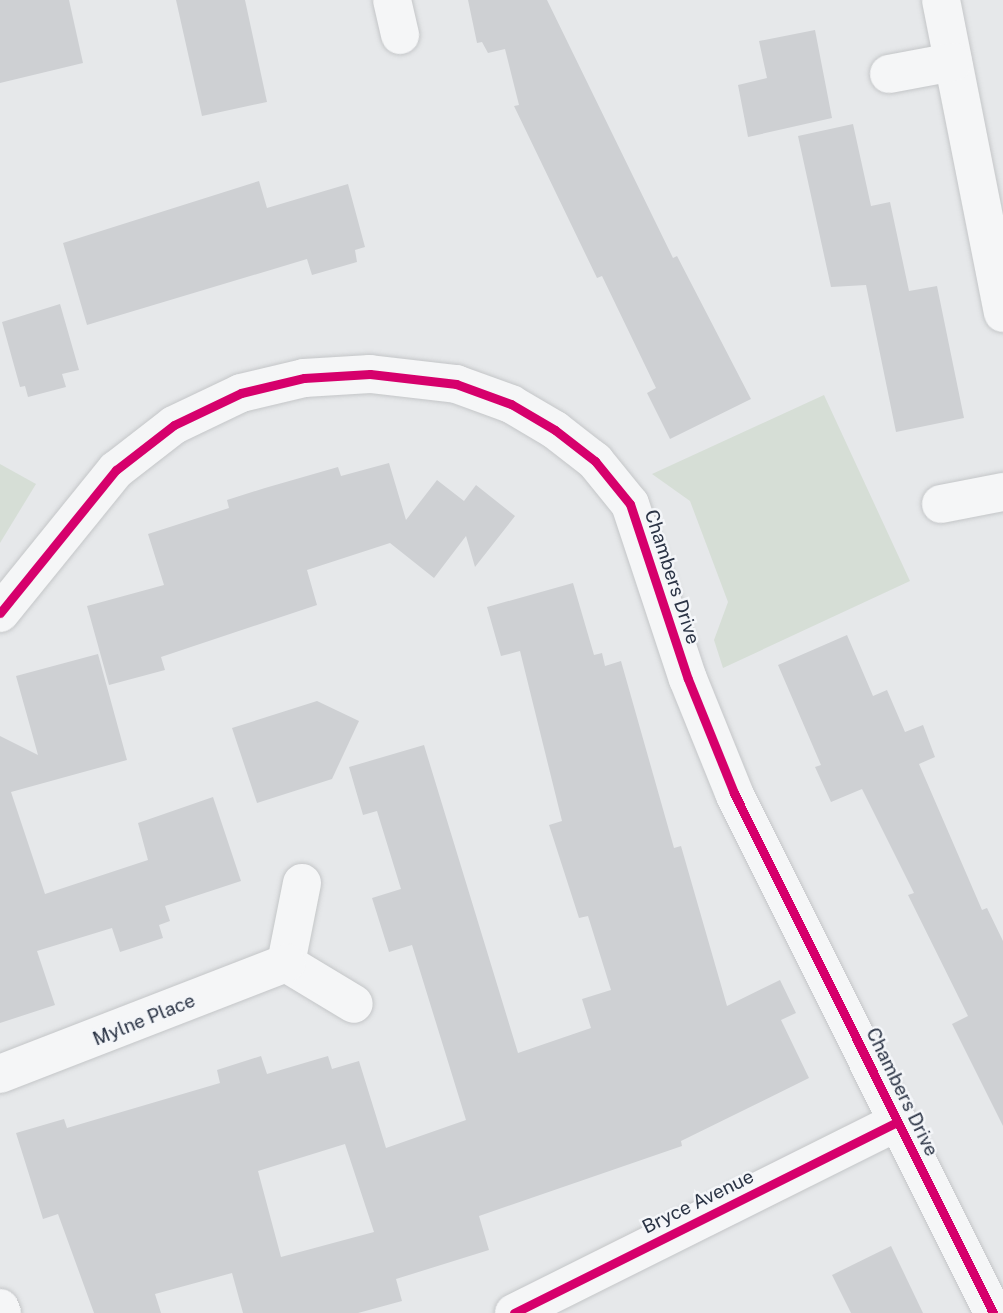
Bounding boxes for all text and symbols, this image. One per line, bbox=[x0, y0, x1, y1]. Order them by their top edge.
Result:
street label: Chambers Drive bbox=[640, 507, 704, 647]
street label: Mylne Place bbox=[90, 989, 198, 1051]
street label: Chambers Drive bbox=[861, 1024, 943, 1160]
street label: Bryce Avenue bbox=[638, 1165, 758, 1239]

